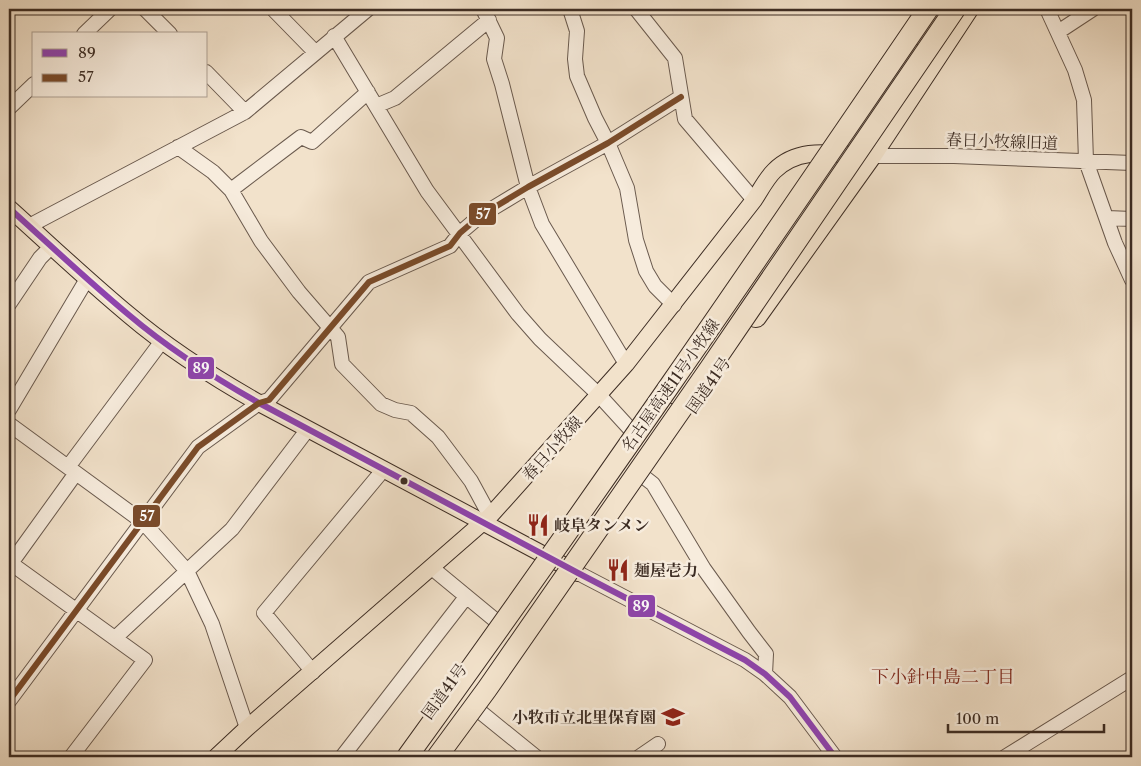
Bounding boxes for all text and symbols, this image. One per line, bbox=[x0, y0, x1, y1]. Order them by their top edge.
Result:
legend bbox=[32, 32, 208, 98]
text: 89 bbox=[78, 43, 96, 62]
text: 57 bbox=[78, 67, 94, 86]
street label: 春日小牧線旧道 bbox=[946, 129, 1058, 153]
line badge: 57 bbox=[468, 202, 497, 226]
text: 57 bbox=[475, 205, 491, 223]
street label: 名古屋高速11号小牧線 bbox=[617, 315, 723, 455]
street label: 国道41号 bbox=[681, 353, 735, 417]
line badge: 89 bbox=[187, 356, 215, 380]
text: 89 bbox=[193, 359, 209, 377]
street label: 春日小牧線 bbox=[518, 412, 586, 484]
unlabelled marker bbox=[399, 476, 409, 486]
line badge: 57 bbox=[132, 504, 161, 528]
text: 57 bbox=[139, 507, 155, 525]
restaurant icon: 岐阜タンメン bbox=[525, 512, 551, 538]
place label: 岐阜タンメン bbox=[554, 515, 650, 535]
restaurant icon: 麺屋壱力 bbox=[605, 557, 631, 583]
place label: 麺屋壱力 bbox=[634, 560, 698, 580]
line badge: 89 bbox=[627, 594, 656, 618]
text: 89 bbox=[633, 597, 649, 615]
street label: 国道41号 bbox=[417, 659, 471, 723]
district label: 下小針中島二丁目 bbox=[871, 666, 1015, 688]
scale bar bbox=[948, 701, 1105, 733]
school or university icon: 小牧市立北里保育園 bbox=[660, 704, 686, 730]
place label: 小牧市立北里保育園 bbox=[512, 707, 656, 727]
text: 100 m bbox=[956, 709, 999, 728]

